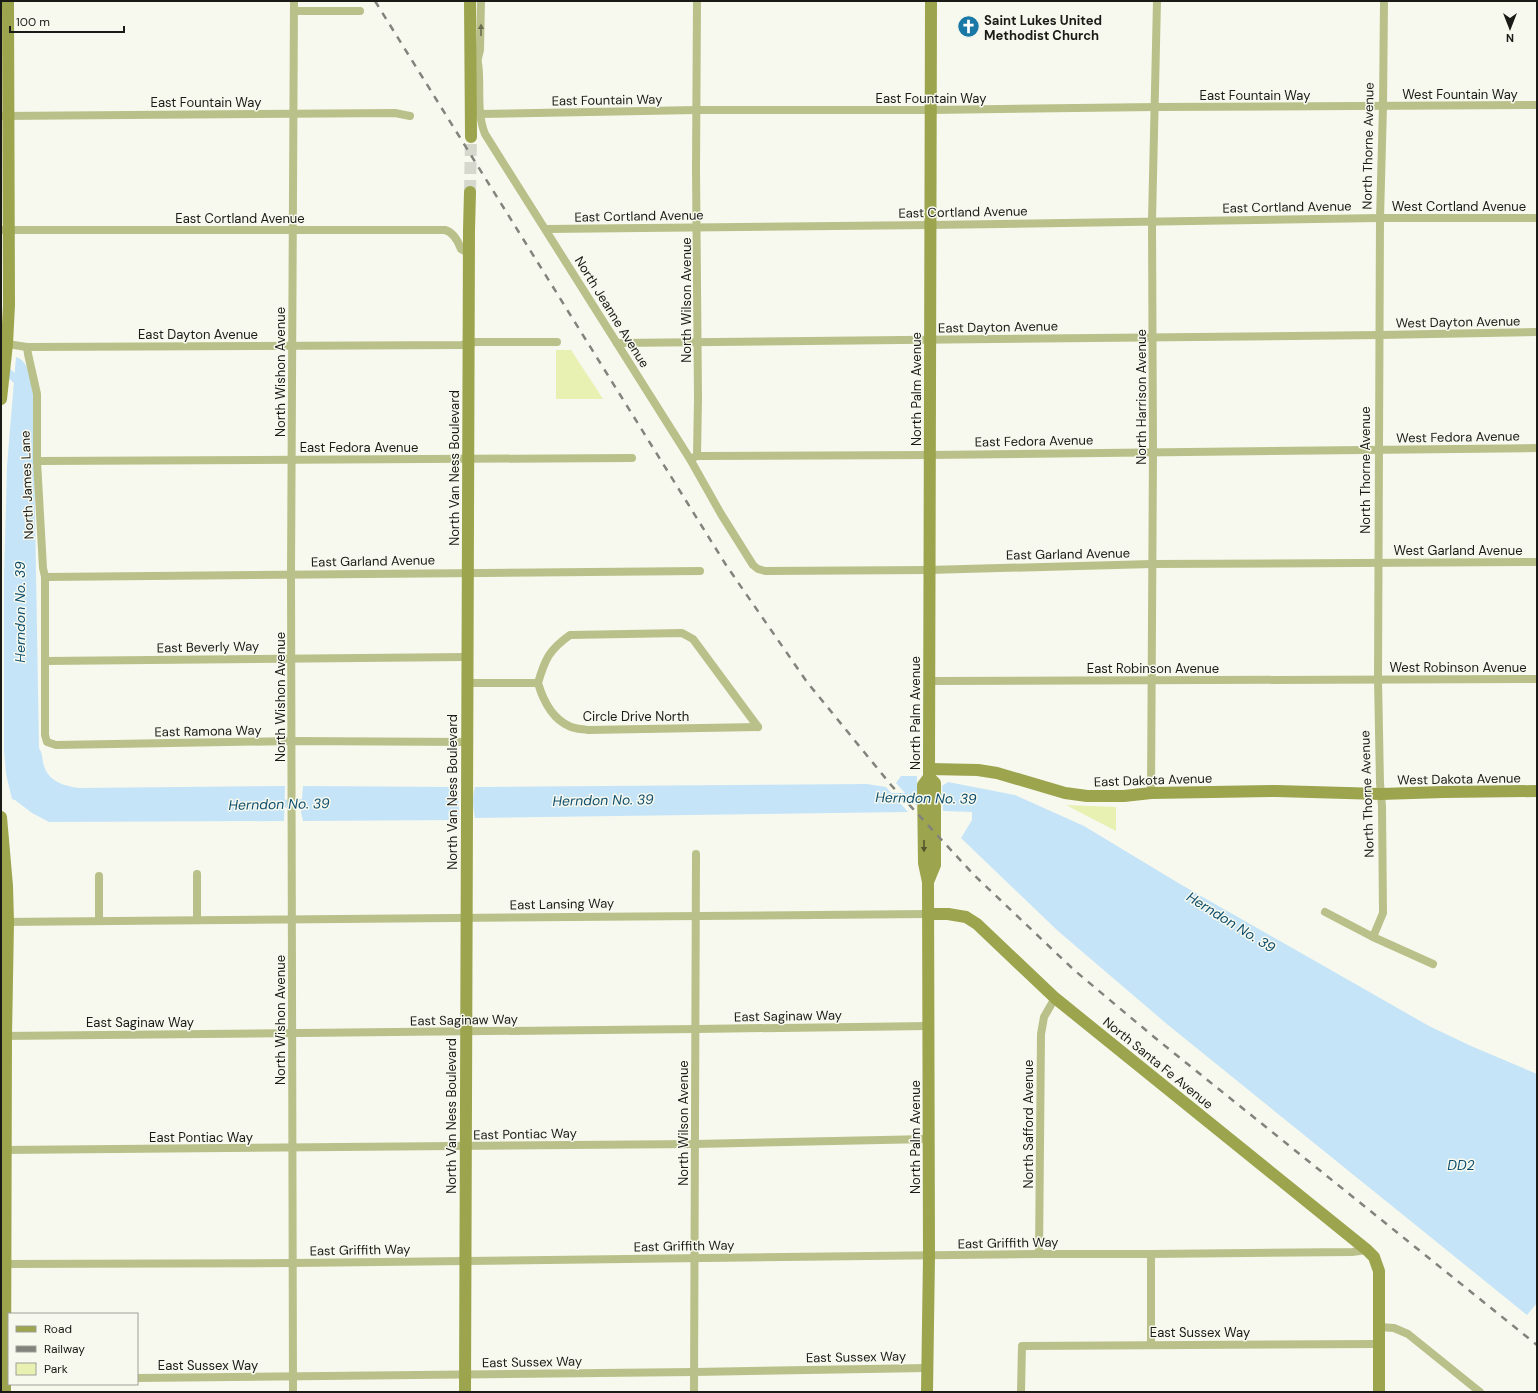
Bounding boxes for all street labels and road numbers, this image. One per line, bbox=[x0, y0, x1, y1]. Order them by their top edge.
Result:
street label: North Thorne Avenue bbox=[1358, 82, 1378, 210]
street label: West Fountain Way bbox=[1402, 86, 1518, 103]
street label: East Fountain Way bbox=[1200, 87, 1310, 104]
street label: East Fountain Way bbox=[876, 90, 986, 107]
street label: East Fountain Way bbox=[551, 91, 663, 109]
street label: East Fountain Way bbox=[151, 94, 261, 111]
street label: East Cortland Avenue bbox=[1222, 197, 1352, 217]
street label: West Cortland Avenue bbox=[1392, 198, 1526, 215]
street label: East Cortland Avenue bbox=[898, 202, 1028, 222]
street label: East Cortland Avenue bbox=[574, 206, 704, 226]
street label: East Cortland Avenue bbox=[175, 210, 305, 227]
street label: North Wilson Avenue bbox=[678, 237, 695, 363]
street label: North Jeanne Avenue bbox=[571, 253, 653, 371]
street label: North Wishon Avenue bbox=[272, 307, 289, 437]
street label: West Dayton Avenue bbox=[1395, 312, 1521, 332]
street label: East Dayton Avenue bbox=[938, 317, 1058, 337]
street label: East Dayton Avenue bbox=[138, 326, 258, 343]
street label: North Harrison Avenue bbox=[1133, 329, 1150, 465]
street label: North Palm Avenue bbox=[908, 332, 925, 446]
street label: North Van Ness Boulevard bbox=[446, 390, 463, 546]
street label: North Thorne Avenue bbox=[1357, 406, 1374, 534]
street label: West Fedora Avenue bbox=[1396, 427, 1520, 447]
street label: North James Lane bbox=[17, 430, 37, 540]
street label: East Fedora Avenue bbox=[975, 431, 1093, 451]
street label: East Fedora Avenue bbox=[300, 439, 418, 456]
street label: West Garland Avenue bbox=[1393, 542, 1523, 559]
street label: East Garland Avenue bbox=[1006, 544, 1130, 564]
street label: East Garland Avenue bbox=[311, 551, 435, 571]
street label: North Wishon Avenue bbox=[272, 632, 289, 762]
street label: East Beverly Way bbox=[157, 638, 259, 656]
street label: North Palm Avenue bbox=[907, 656, 924, 770]
street label: West Robinson Avenue bbox=[1389, 659, 1527, 676]
street label: East Robinson Avenue bbox=[1087, 660, 1219, 677]
street label: Circle Drive North bbox=[583, 708, 689, 725]
street label: North Van Ness Boulevard bbox=[444, 714, 461, 870]
street label: East Ramona Way bbox=[154, 722, 262, 740]
street label: North Thorne Avenue bbox=[1356, 730, 1378, 858]
street label: East Dakota Avenue bbox=[1093, 769, 1213, 791]
street label: West Dakota Avenue bbox=[1397, 769, 1521, 789]
street label: East Lansing Way bbox=[510, 895, 614, 913]
street label: North Wishon Avenue bbox=[272, 955, 289, 1085]
street label: East Saginaw Way bbox=[734, 1007, 842, 1025]
street label: East Saginaw Way bbox=[410, 1011, 518, 1029]
street label: North Santa Fe Avenue bbox=[1099, 1013, 1217, 1113]
street label: East Saginaw Way bbox=[86, 1014, 194, 1031]
street label: North Van Ness Boulevard bbox=[443, 1038, 460, 1194]
street label: North Wilson Avenue bbox=[675, 1060, 692, 1186]
street label: North Safford Avenue bbox=[1020, 1060, 1037, 1188]
street label: North Palm Avenue bbox=[907, 1080, 924, 1194]
street label: East Pontiac Way bbox=[473, 1125, 577, 1143]
street label: East Pontiac Way bbox=[149, 1129, 253, 1146]
street label: East Griffith Way bbox=[957, 1234, 1059, 1252]
street label: East Griffith Way bbox=[633, 1237, 735, 1255]
street label: East Griffith Way bbox=[309, 1241, 411, 1259]
street label: East Sussex Way bbox=[1150, 1324, 1250, 1341]
street label: East Sussex Way bbox=[806, 1348, 906, 1366]
street label: East Sussex Way bbox=[482, 1353, 582, 1371]
street label: East Sussex Way bbox=[158, 1357, 258, 1374]

